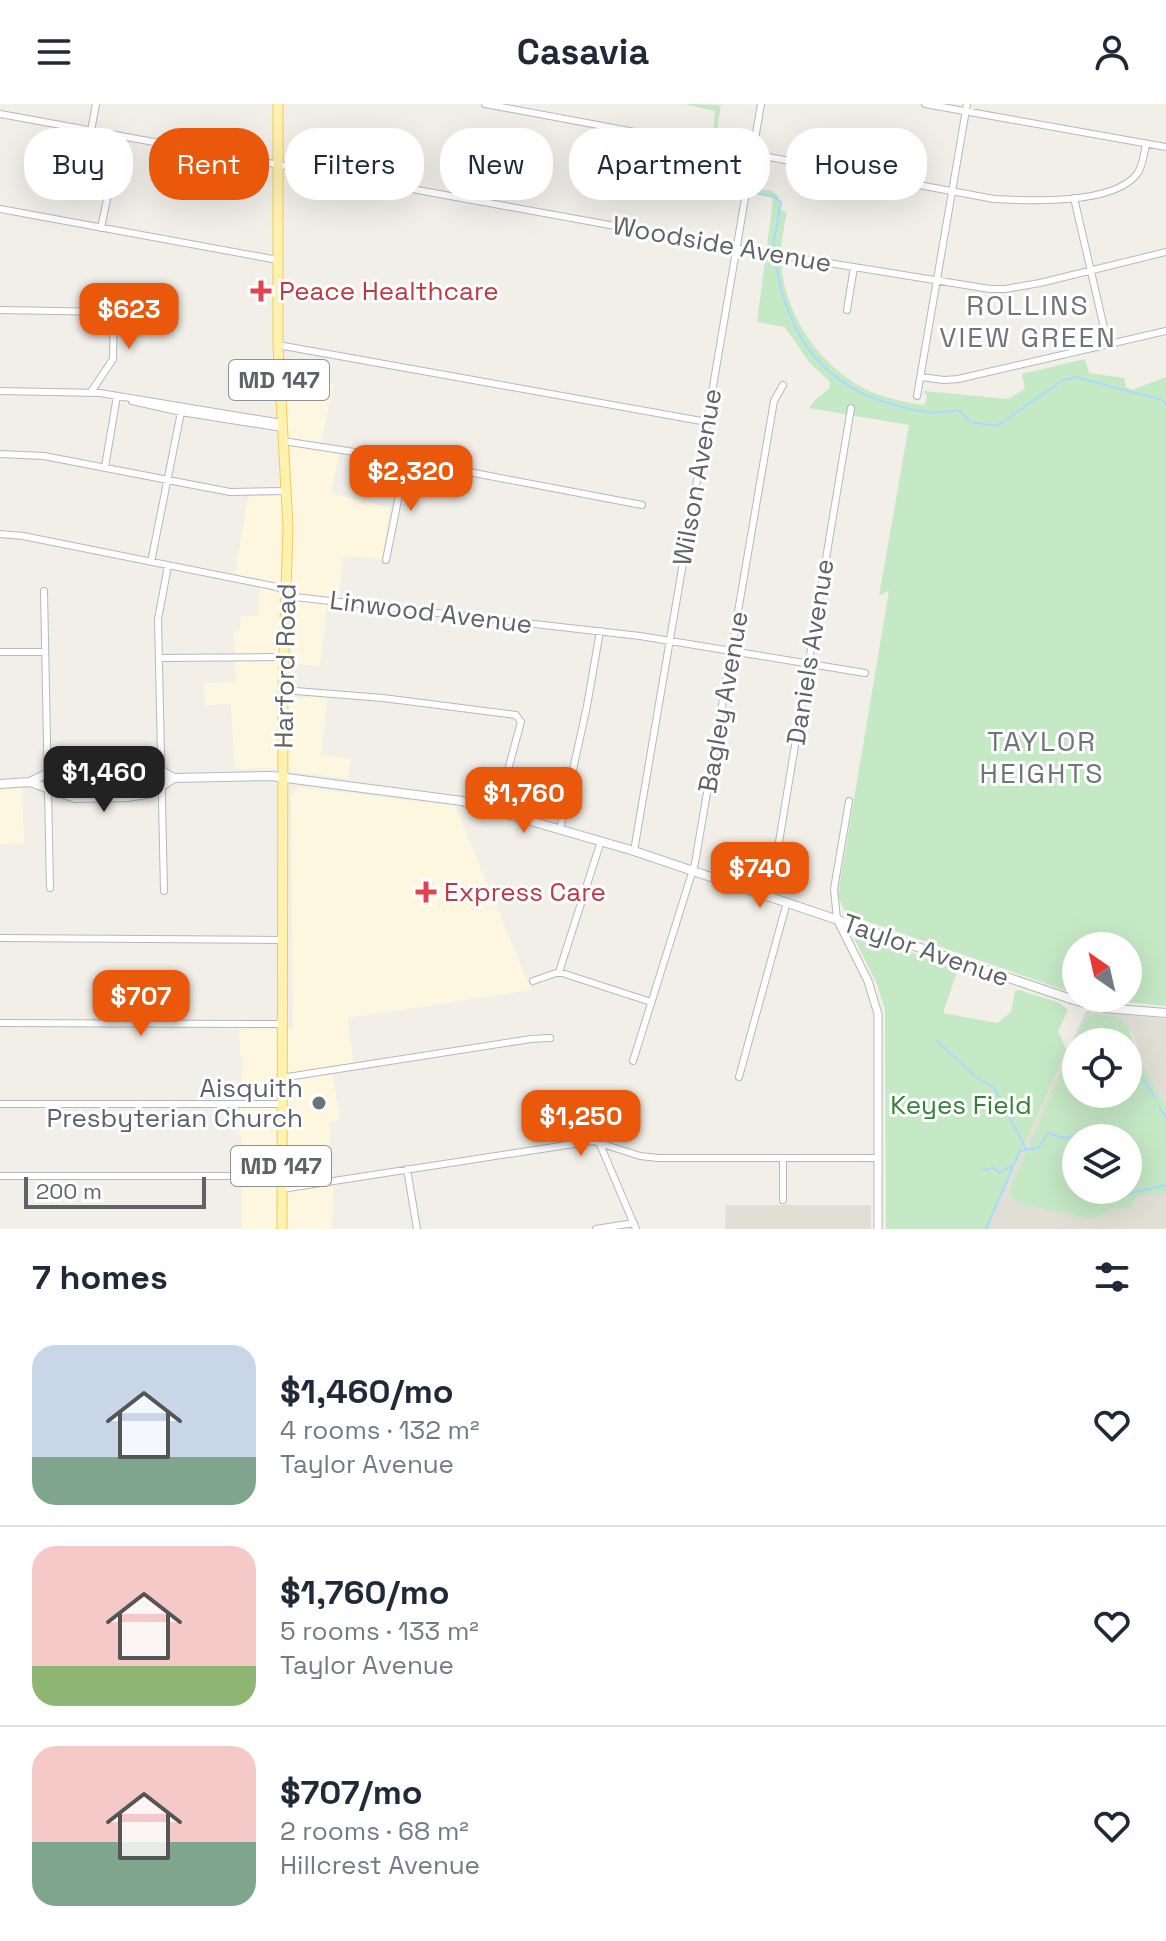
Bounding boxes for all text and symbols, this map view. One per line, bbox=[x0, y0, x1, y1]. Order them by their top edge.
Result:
text: Casavia bbox=[517, 29, 649, 75]
icon: menu bbox=[32, 30, 76, 74]
icon: person bbox=[1090, 30, 1134, 74]
chip: Buy bbox=[24, 128, 133, 200]
chip: Rent bbox=[149, 128, 269, 200]
chip: Filters bbox=[285, 128, 424, 200]
chip: New bbox=[440, 128, 553, 200]
chip: Apartment bbox=[569, 128, 770, 200]
chip: House bbox=[786, 128, 927, 200]
street label: Woodside Avenue bbox=[610, 208, 834, 280]
place label: Peace Healthcare bbox=[279, 274, 499, 308]
marker: Peace Healthcare bbox=[250, 280, 272, 302]
pin: $623 bbox=[82, 283, 176, 351]
district label: ROLLINS VIEW GREEN bbox=[939, 287, 1117, 355]
text: $623 bbox=[98, 292, 160, 326]
road number: MD 147 bbox=[229, 360, 329, 400]
street label: Wilson Avenue bbox=[665, 386, 729, 568]
pin: $2,320 bbox=[346, 445, 476, 513]
text: $2,320 bbox=[368, 454, 454, 488]
street label: Daniels Avenue bbox=[778, 556, 842, 748]
street label: Harford Road bbox=[267, 583, 303, 749]
street label: Linwood Avenue bbox=[328, 583, 534, 641]
street label: Bagley Avenue bbox=[690, 608, 756, 796]
district label: TAYLOR HEIGHTS bbox=[980, 723, 1104, 791]
pin: $1,460 bbox=[39, 746, 169, 814]
text: $1,460 bbox=[62, 755, 146, 789]
pin: $1,760 bbox=[459, 767, 589, 835]
text: $1,760 bbox=[483, 776, 565, 810]
pin: $740 bbox=[713, 842, 807, 910]
text: $740 bbox=[729, 851, 791, 885]
place label: Express Care bbox=[444, 875, 606, 909]
marker: Express Care bbox=[415, 881, 437, 903]
street label: Taylor Avenue bbox=[838, 906, 1014, 994]
north arrow bbox=[1062, 932, 1142, 1012]
map controls bbox=[1062, 932, 1142, 1204]
pin: $707 bbox=[94, 970, 188, 1038]
text: $707 bbox=[111, 979, 171, 1013]
button: locate bbox=[1062, 1028, 1142, 1108]
place label: Aisquith Presbyterian Church bbox=[47, 1071, 303, 1135]
park label: Keyes Field bbox=[890, 1088, 1032, 1122]
pin: $1,250 bbox=[516, 1090, 646, 1158]
marker: Aisquith Presbyterian Church bbox=[310, 1094, 328, 1112]
text: $1,250 bbox=[539, 1099, 623, 1133]
button: layers bbox=[1062, 1124, 1142, 1204]
road number: MD 147 bbox=[231, 1146, 331, 1186]
scale bar bbox=[24, 1173, 206, 1209]
text: 200 m bbox=[36, 1177, 102, 1205]
icon: filters bbox=[1090, 1255, 1134, 1299]
text: 7 homes bbox=[32, 1256, 168, 1299]
text: $1,460/mo bbox=[280, 1370, 454, 1413]
icon: home bbox=[96, 1377, 192, 1473]
icon: heart bbox=[1090, 1403, 1134, 1447]
text: 4 rooms · 132 m² bbox=[280, 1413, 480, 1447]
text: Taylor Avenue bbox=[280, 1447, 454, 1481]
text: $1,760/mo bbox=[280, 1571, 450, 1614]
icon: home bbox=[96, 1578, 192, 1674]
icon: heart bbox=[1090, 1604, 1134, 1648]
text: 5 rooms · 133 m² bbox=[280, 1614, 479, 1648]
text: Taylor Avenue bbox=[280, 1648, 454, 1682]
text: $707/mo bbox=[280, 1771, 423, 1814]
icon: home bbox=[96, 1778, 192, 1874]
icon: heart bbox=[1090, 1804, 1134, 1848]
text: 2 rooms · 68 m² bbox=[280, 1814, 469, 1848]
text: Hillcrest Avenue bbox=[280, 1848, 480, 1882]

